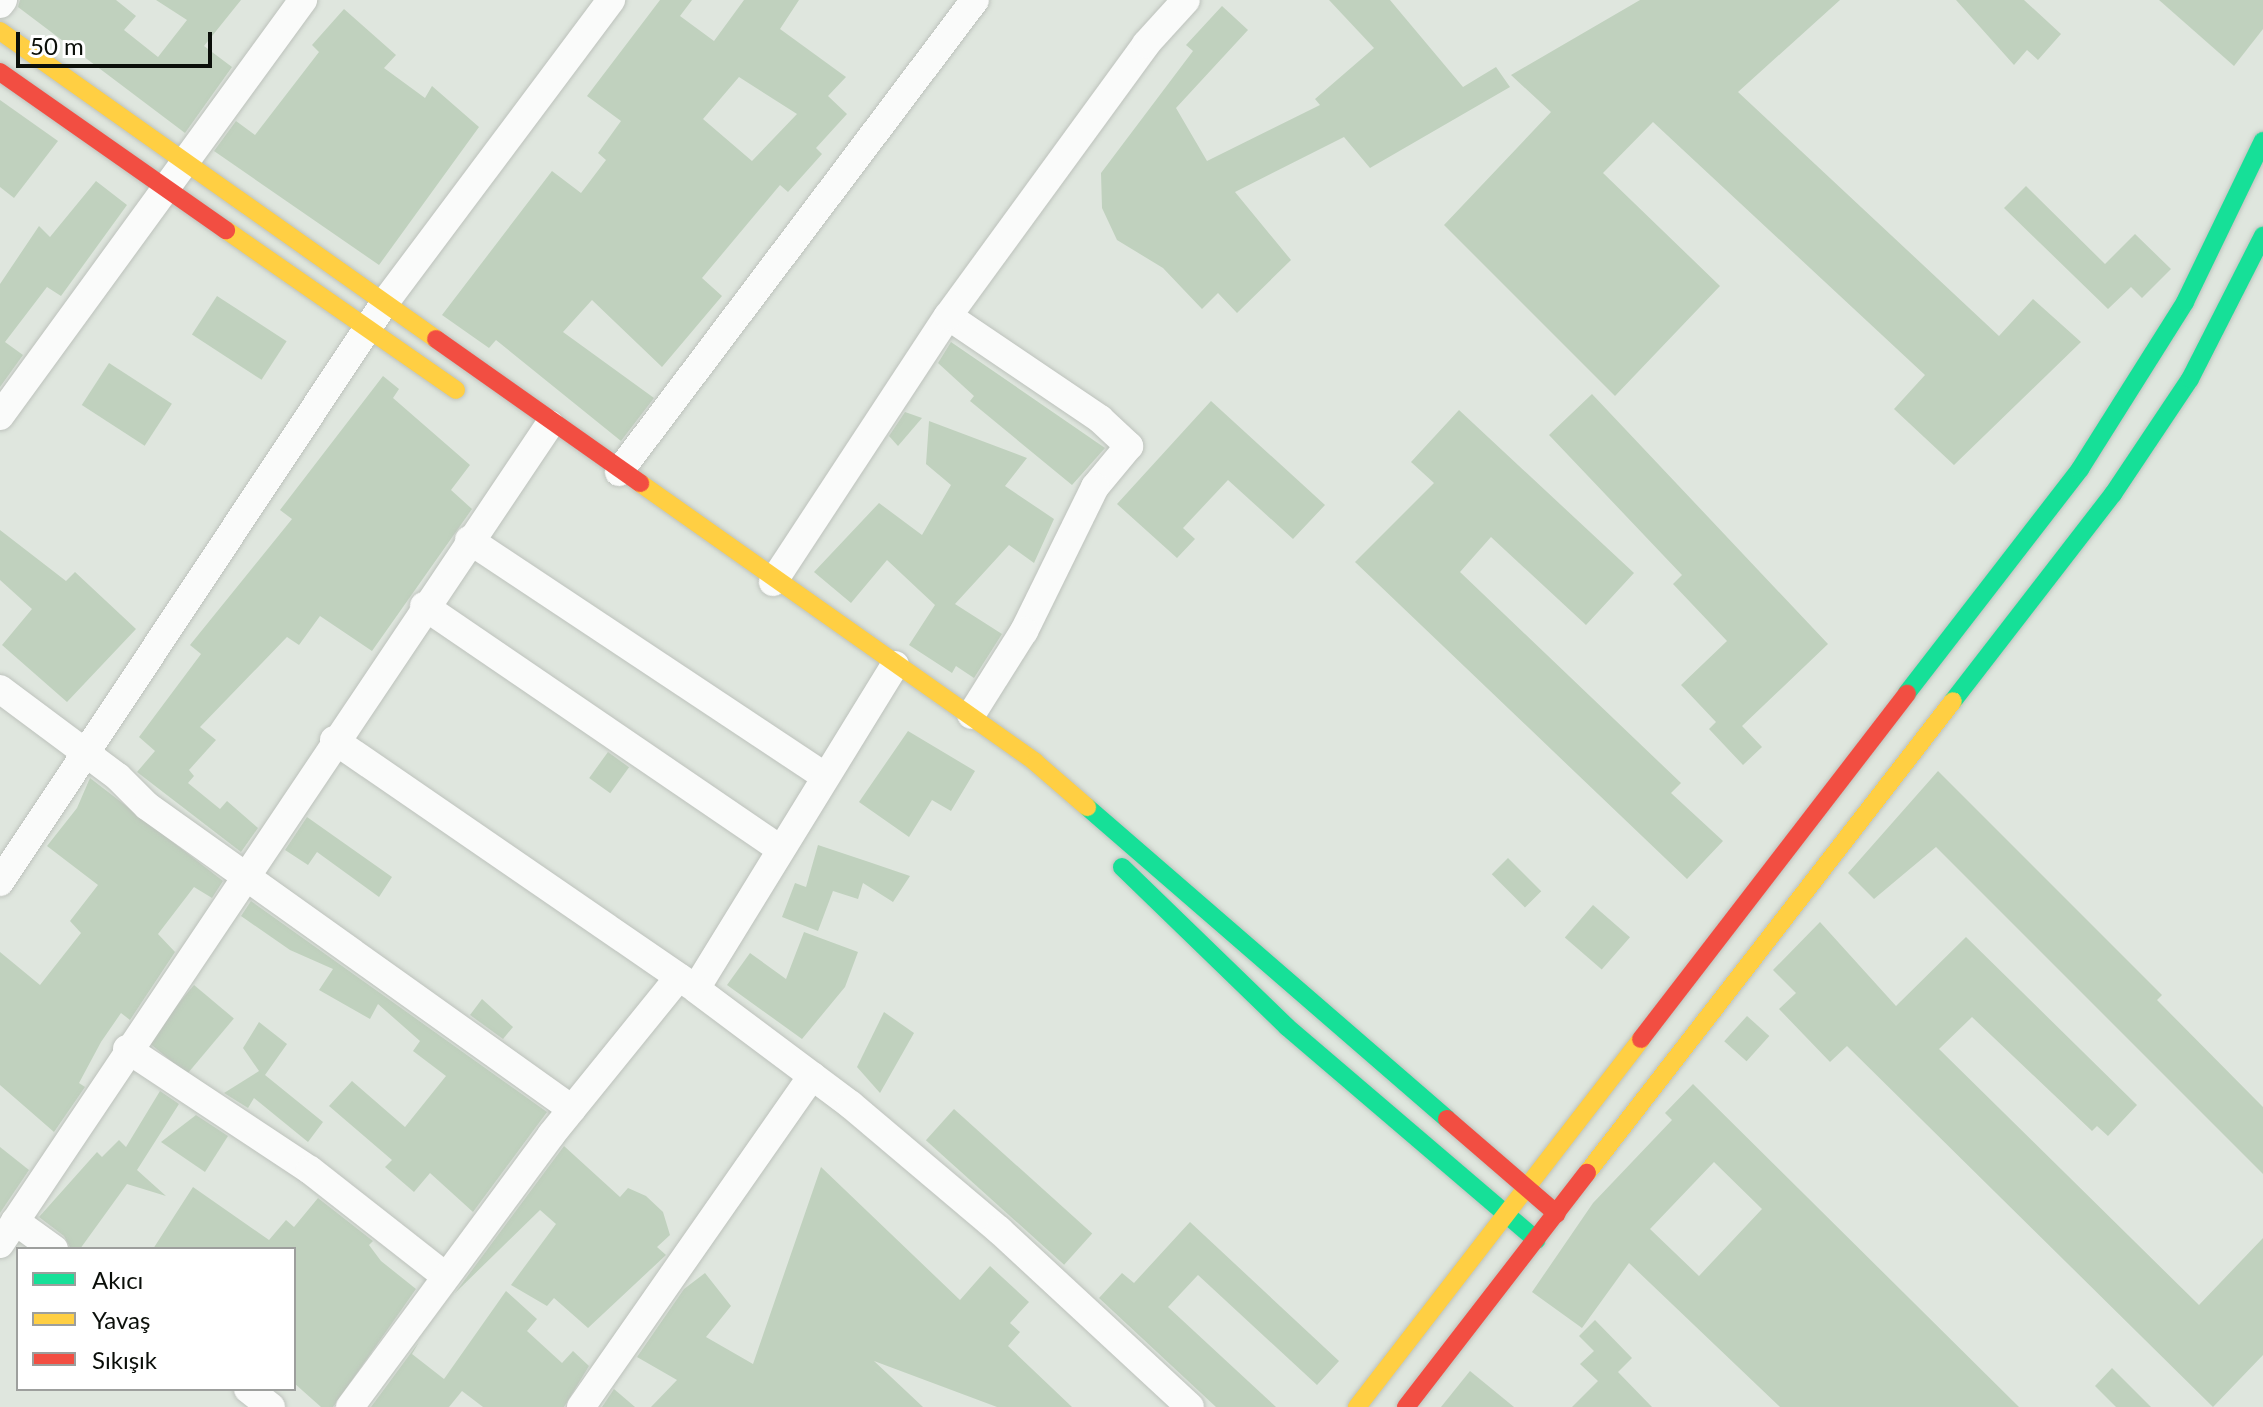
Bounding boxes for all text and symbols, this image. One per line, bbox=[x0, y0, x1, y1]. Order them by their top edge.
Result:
scale bar bbox=[20, 16, 216, 66]
text: 50 m bbox=[30, 31, 84, 60]
legend bbox=[16, 1247, 296, 1391]
text: Akıcı bbox=[92, 1265, 143, 1294]
text: Yavaş bbox=[92, 1305, 150, 1334]
text: Sıkışık bbox=[92, 1345, 157, 1374]

